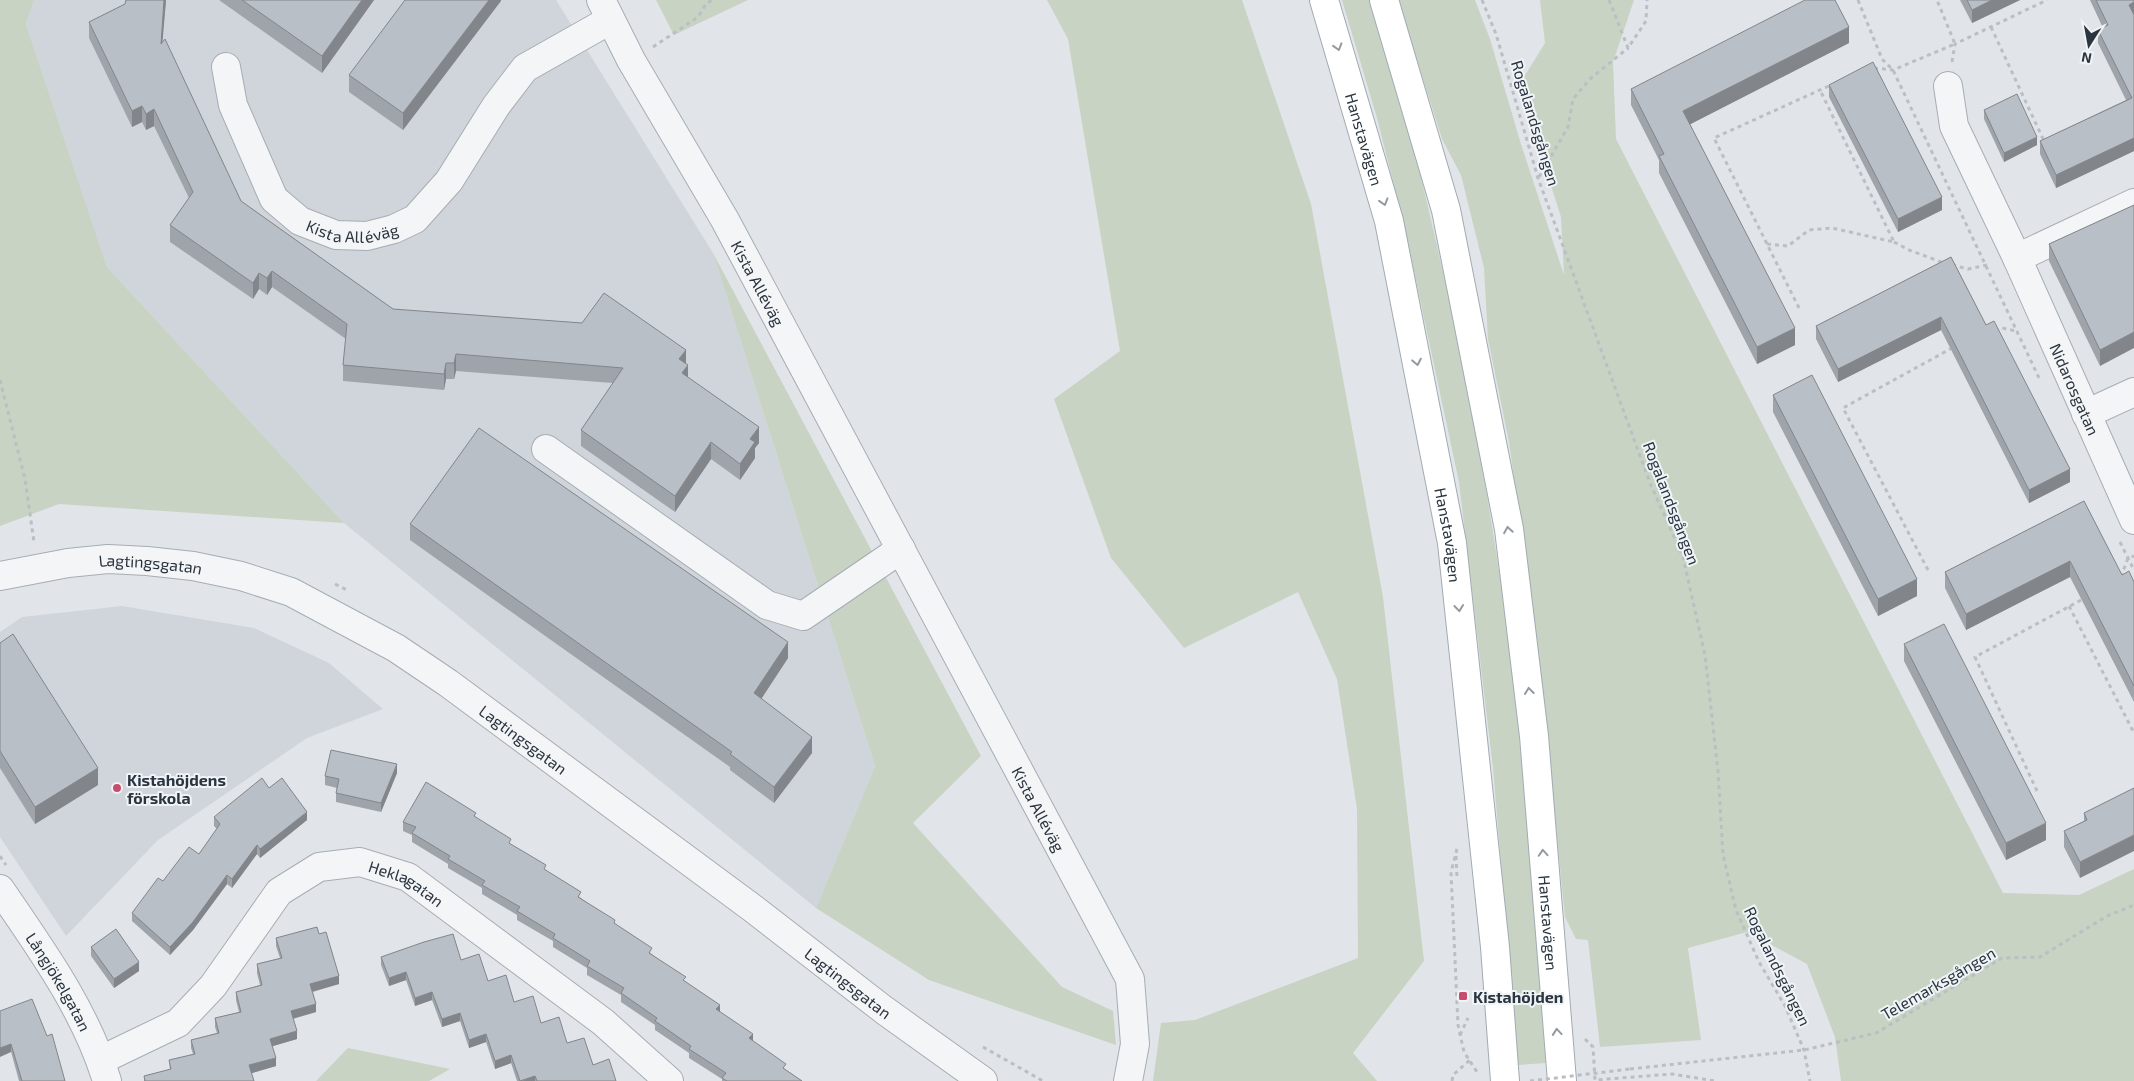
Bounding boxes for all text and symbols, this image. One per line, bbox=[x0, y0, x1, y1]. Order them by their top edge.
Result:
north arrow bbox=[2064, 20, 2114, 70]
one-way arrow bbox=[1332, 42, 1342, 50]
text: N bbox=[2080, 49, 2093, 68]
street label: Rogalandsgången bbox=[1508, 58, 1564, 188]
street label: Hanstavägen bbox=[1342, 90, 1388, 188]
one-way arrow bbox=[1379, 198, 1389, 206]
street label: Kista Alléväg bbox=[304, 215, 400, 246]
street label: Kista Alléväg bbox=[728, 237, 789, 329]
street label: Nidarosgatan bbox=[2047, 340, 2104, 438]
one-way arrow bbox=[1411, 357, 1422, 366]
street label: Rogalandsgången bbox=[1640, 439, 1704, 567]
street label: Hanstavägen bbox=[1432, 486, 1466, 583]
one-way arrow bbox=[1504, 526, 1514, 534]
street label: Lagtingsgatan bbox=[98, 549, 204, 577]
one-way arrow bbox=[1453, 604, 1464, 612]
one-way arrow bbox=[1524, 687, 1535, 695]
street label: Lagtingsgatan bbox=[476, 700, 571, 778]
street label: Kista Alléväg bbox=[1009, 763, 1070, 855]
place label: Kistahöjdens förskola bbox=[127, 770, 226, 807]
marker: Kistahöjdens förskola bbox=[111, 782, 123, 794]
one-way arrow bbox=[1537, 849, 1548, 857]
street label: Heklagatan bbox=[367, 856, 448, 910]
street label: Hanstavägen bbox=[1536, 874, 1563, 971]
street label: Rogalandsgången bbox=[1741, 903, 1815, 1029]
street label: Långjökelgatan bbox=[23, 929, 96, 1034]
street label: Lagtingsgatan bbox=[801, 943, 895, 1022]
street label: Telemarksgången bbox=[1878, 943, 1998, 1023]
place label: Kistahöjden bbox=[1473, 987, 1563, 1006]
marker: Kistahöjden bbox=[1457, 990, 1469, 1002]
one-way arrow bbox=[1552, 1028, 1563, 1036]

